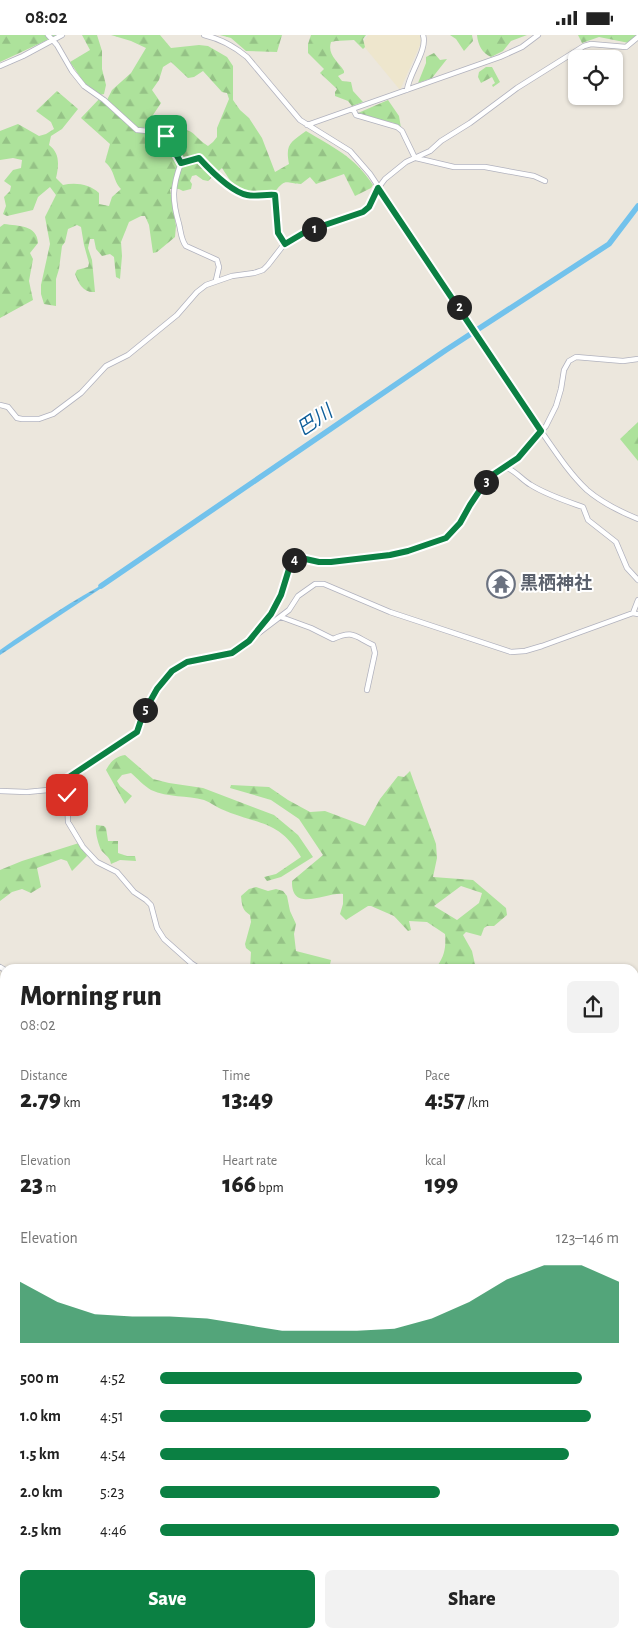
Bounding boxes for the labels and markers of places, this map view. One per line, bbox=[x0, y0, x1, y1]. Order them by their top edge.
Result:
pin bbox=[145, 115, 187, 157]
pin: 1 bbox=[302, 217, 326, 241]
pin: 2 bbox=[446, 295, 472, 319]
pin: 3 bbox=[474, 469, 498, 495]
pin: 4 bbox=[282, 547, 306, 573]
temple icon: 黒栖神社 bbox=[486, 569, 516, 599]
place label: 黒栖神社 bbox=[520, 573, 592, 593]
pin: 5 bbox=[132, 697, 158, 723]
pin bbox=[46, 774, 88, 816]

